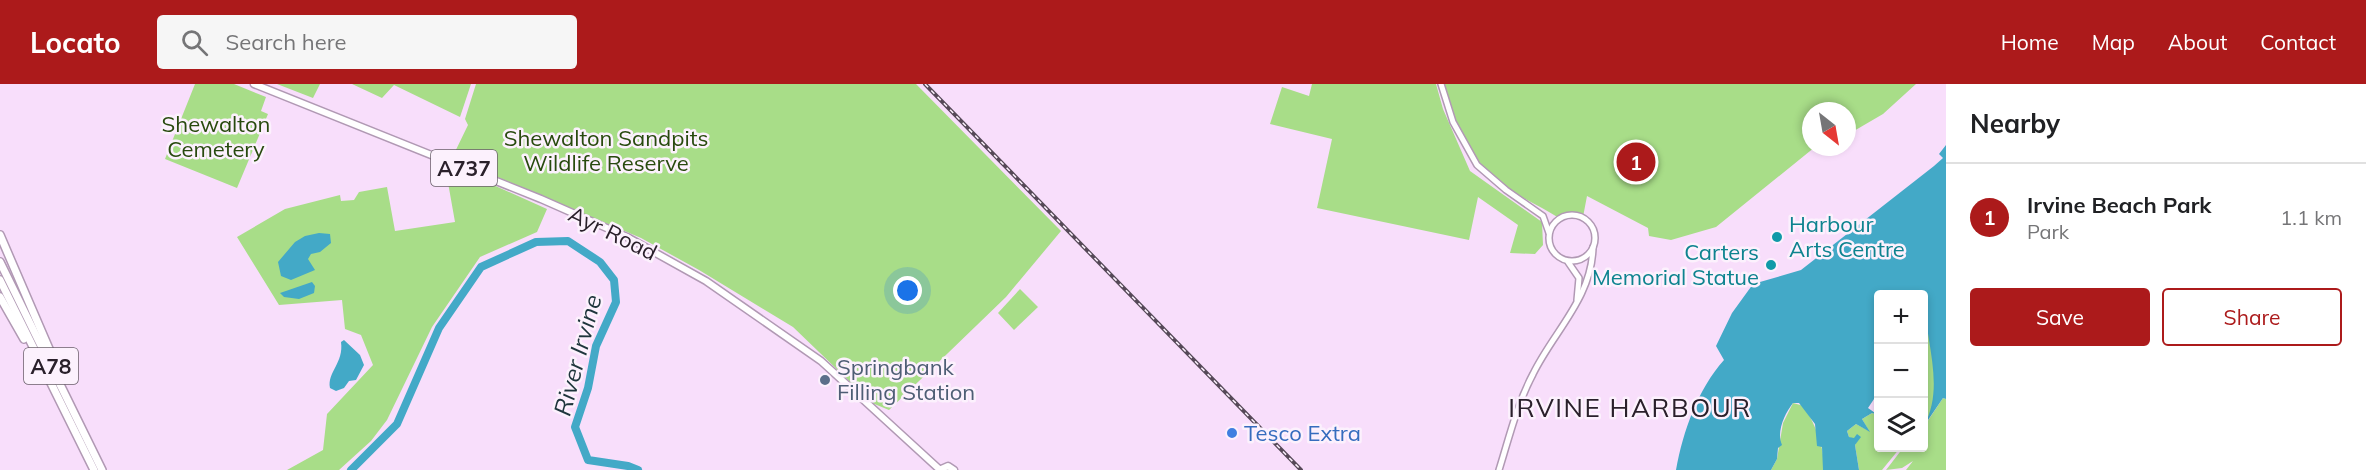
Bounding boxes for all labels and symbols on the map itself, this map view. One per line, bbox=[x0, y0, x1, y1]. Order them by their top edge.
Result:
north arrow bbox=[1802, 102, 1856, 156]
park label: Shewalton Cemetery bbox=[162, 110, 270, 163]
park label: Shewalton Sandpits Wildlife Reserve bbox=[504, 124, 708, 177]
pin: 1 bbox=[1616, 140, 1656, 184]
road number: A737 bbox=[431, 150, 497, 186]
street label: Ayr Road bbox=[564, 200, 662, 266]
place label: Harbour Arts Centre bbox=[1789, 210, 1905, 263]
marker: Harbour Arts Centre bbox=[1770, 230, 1784, 244]
place label: Carters Memorial Statue bbox=[1592, 238, 1759, 291]
marker: Carters Memorial Statue bbox=[1764, 258, 1778, 272]
your location bbox=[893, 276, 922, 305]
water label: River Irvine bbox=[546, 291, 608, 419]
road number: A78 bbox=[24, 348, 78, 384]
place label: Springbank Filling Station bbox=[837, 353, 975, 406]
marker: Springbank Filling Station bbox=[818, 373, 832, 387]
district label: IRVINE HARBOUR bbox=[1508, 391, 1752, 424]
place label: Tesco Extra bbox=[1244, 419, 1361, 447]
marker: Tesco Extra bbox=[1225, 426, 1239, 440]

